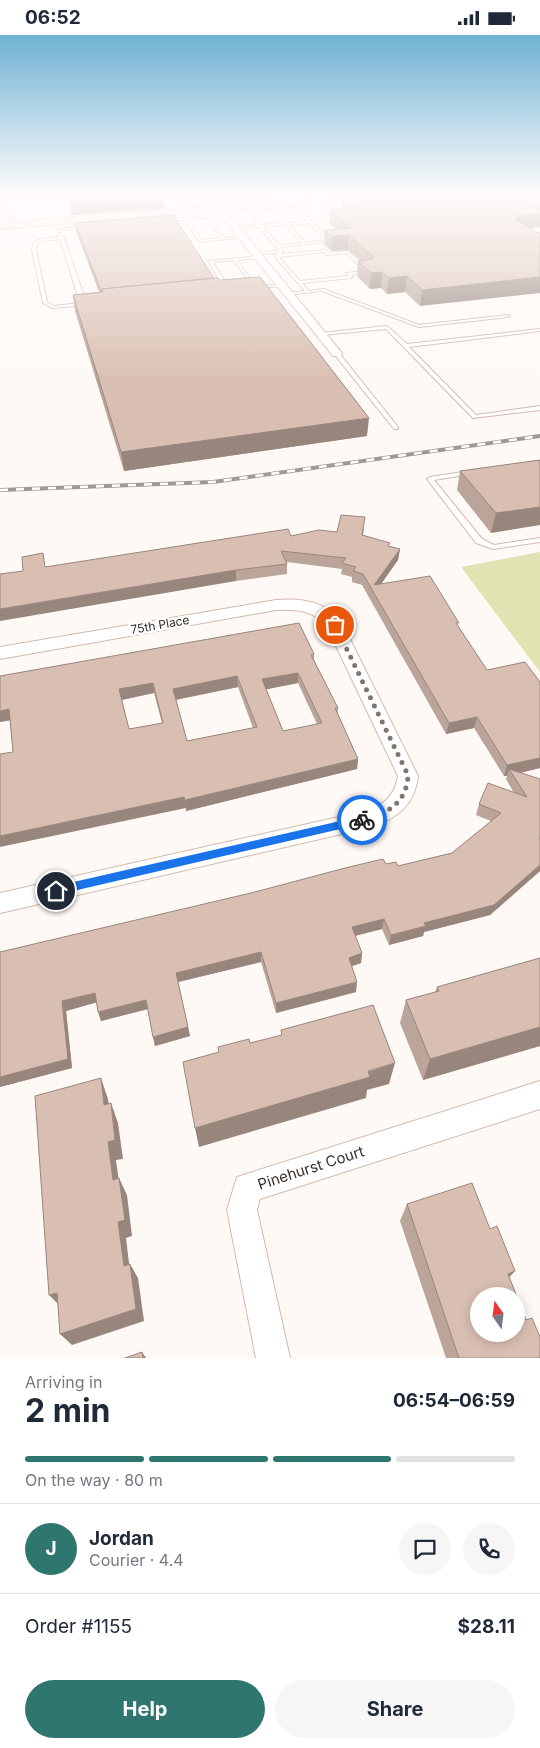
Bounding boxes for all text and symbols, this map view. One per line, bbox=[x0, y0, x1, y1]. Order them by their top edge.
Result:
text: 06:52 bbox=[25, 6, 81, 29]
pin bbox=[314, 604, 356, 646]
icon: bag bbox=[321, 611, 349, 639]
street label: 75th Place bbox=[129, 612, 191, 637]
courier bbox=[337, 795, 387, 845]
icon: bike bbox=[348, 806, 376, 834]
pin bbox=[35, 870, 77, 912]
icon: home bbox=[42, 877, 70, 905]
street label: Pinehurst Court bbox=[255, 1141, 367, 1194]
north arrow bbox=[470, 1287, 525, 1343]
map controls bbox=[470, 1287, 525, 1342]
text: Arriving in bbox=[25, 1372, 102, 1392]
text: 06:54–06:59 bbox=[393, 1389, 515, 1412]
text: 2 min bbox=[25, 1391, 111, 1430]
text: On the way · 80 m bbox=[25, 1470, 163, 1490]
button: chat bbox=[399, 1523, 451, 1575]
button: phone bbox=[463, 1523, 515, 1575]
text: Jordan bbox=[89, 1527, 154, 1550]
text: J bbox=[45, 1537, 57, 1560]
text: Courier · 4.4 bbox=[89, 1550, 184, 1570]
text: Order #1155 bbox=[25, 1615, 132, 1638]
text: $28.11 bbox=[458, 1615, 515, 1638]
button: Help bbox=[25, 1680, 265, 1738]
button: Share bbox=[275, 1680, 515, 1738]

